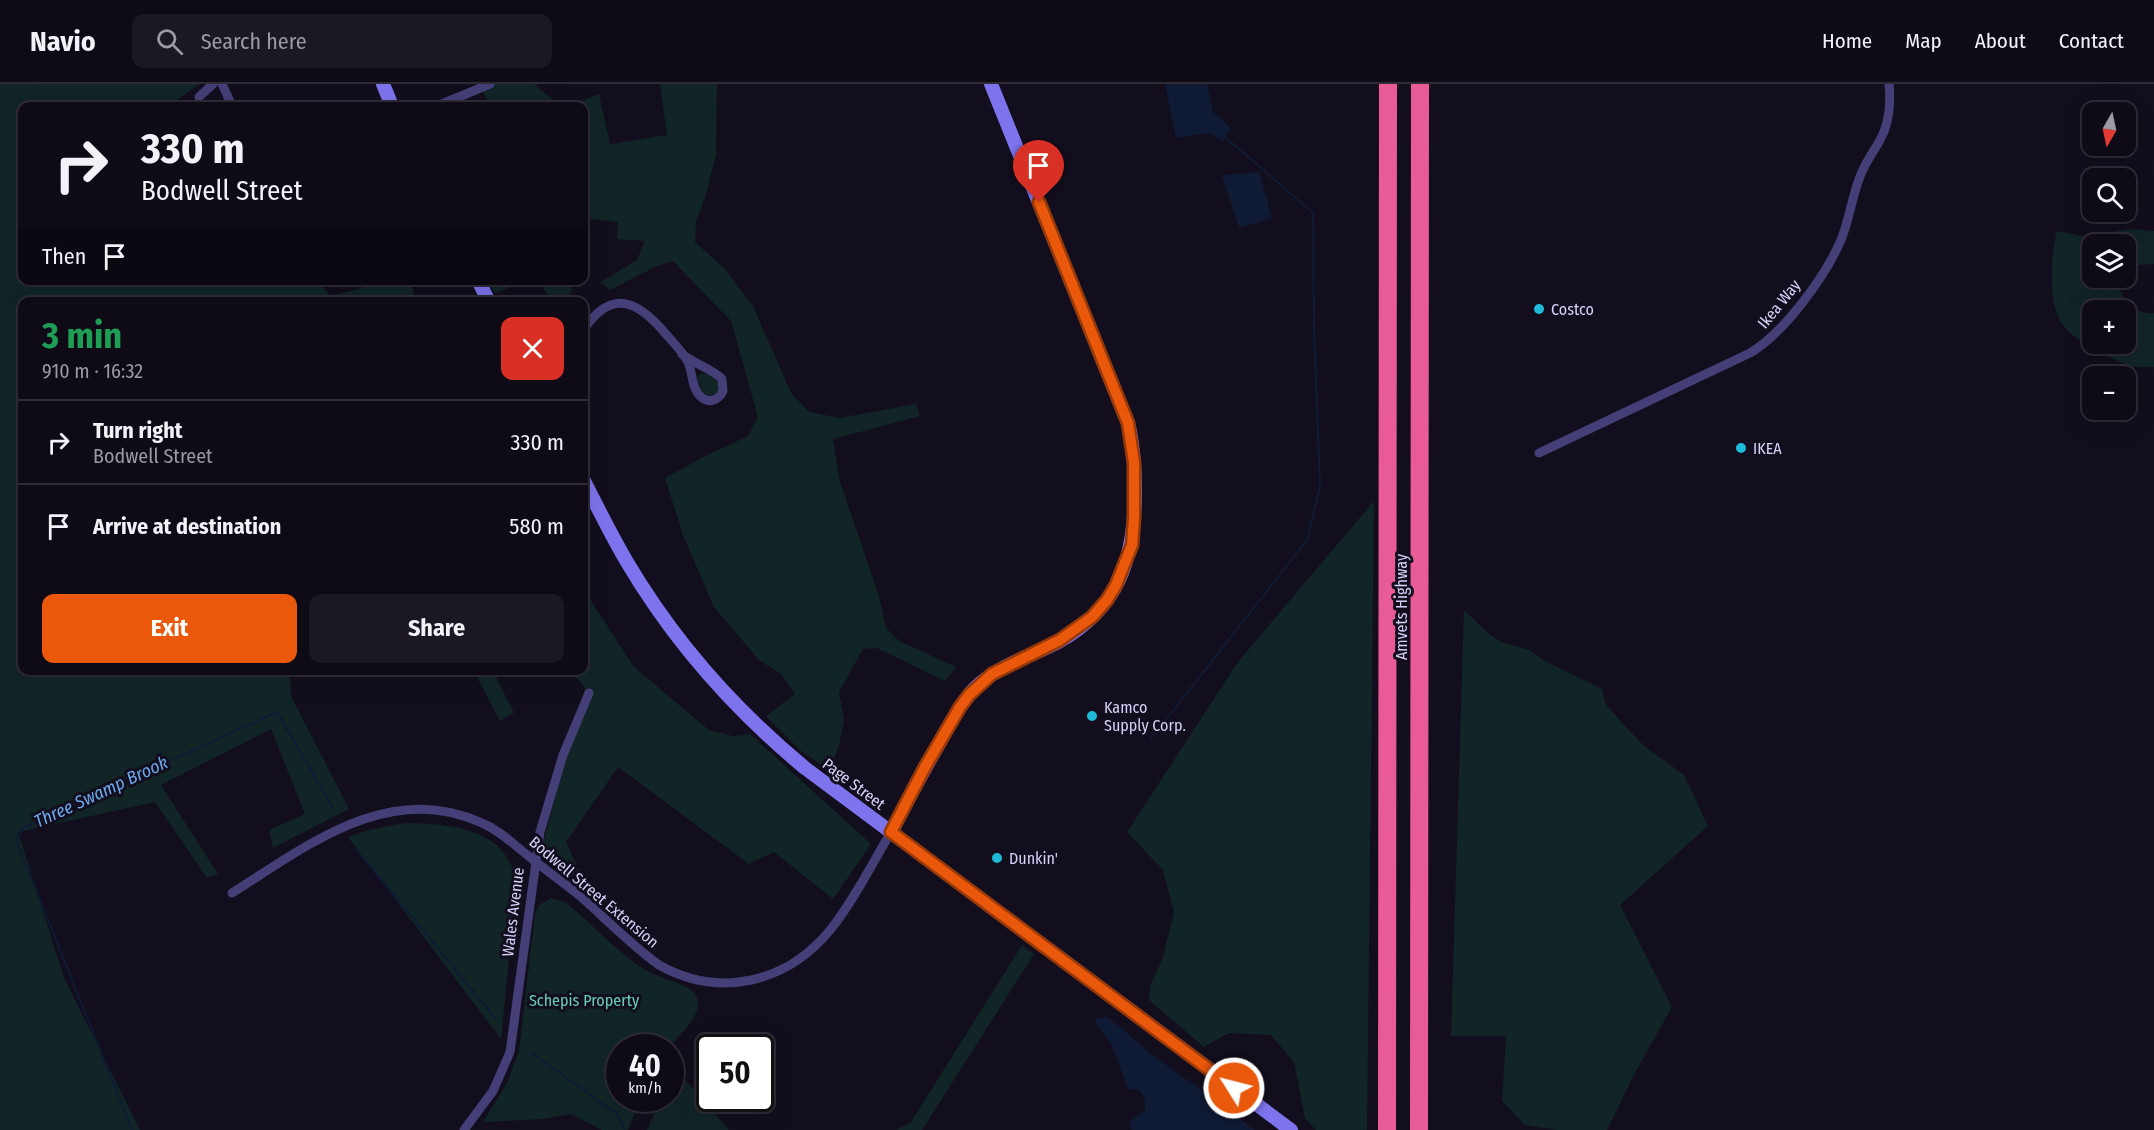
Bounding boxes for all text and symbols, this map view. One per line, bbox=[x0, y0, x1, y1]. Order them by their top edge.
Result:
search box bbox=[132, 14, 552, 68]
text: Navio bbox=[30, 25, 96, 58]
icon: search bbox=[153, 25, 186, 58]
text: Search here bbox=[201, 28, 307, 55]
text: Home bbox=[1822, 28, 1872, 54]
text: Map bbox=[1905, 28, 1942, 54]
text: About bbox=[1975, 28, 2026, 54]
text: Contact bbox=[2059, 28, 2124, 54]
north arrow bbox=[2082, 102, 2136, 156]
map controls bbox=[2082, 102, 2136, 420]
text: 330 m bbox=[141, 124, 244, 174]
icon: right bbox=[42, 126, 120, 204]
pin bbox=[1013, 140, 1064, 202]
icon: arrive bbox=[1022, 149, 1055, 182]
button: search bbox=[2082, 168, 2136, 222]
text: Bodwell Street bbox=[141, 175, 302, 207]
button: layers bbox=[2082, 234, 2136, 288]
icon: arrive bbox=[98, 240, 131, 273]
text: Then bbox=[42, 243, 86, 270]
street label: Ikea Way bbox=[1754, 275, 1805, 332]
place label: Costco bbox=[1551, 300, 1594, 319]
button: + bbox=[2082, 300, 2136, 354]
marker: Costco bbox=[1532, 302, 1546, 316]
text: 3 min bbox=[42, 314, 122, 358]
button: close bbox=[501, 317, 564, 380]
text: 910 m · 16:32 bbox=[42, 359, 143, 383]
button: − bbox=[2082, 366, 2136, 420]
text: Turn right bbox=[93, 417, 182, 444]
icon: right bbox=[42, 426, 75, 459]
text: 330 m bbox=[511, 429, 564, 456]
place label: IKEA bbox=[1753, 439, 1782, 458]
marker: IKEA bbox=[1734, 441, 1748, 455]
text: Bodwell Street bbox=[93, 444, 213, 468]
icon: arrive bbox=[42, 510, 75, 543]
text: Arrive at destination bbox=[93, 513, 281, 540]
text: 580 m bbox=[509, 513, 564, 540]
street label: Amvets Highway bbox=[1392, 553, 1411, 660]
button: Exit bbox=[42, 594, 297, 663]
button: Share bbox=[309, 594, 564, 663]
place label: Kamco Supply Corp. bbox=[1104, 698, 1186, 735]
marker: Kamco Supply Corp. bbox=[1085, 709, 1099, 723]
water label: Three Swamp Brook bbox=[31, 751, 172, 833]
street label: Page Street bbox=[819, 754, 890, 814]
street label: Bodwell Street Extension bbox=[525, 832, 663, 952]
place label: Dunkin' bbox=[1009, 849, 1058, 868]
marker: Dunkin' bbox=[990, 851, 1004, 865]
street label: Wales Avenue bbox=[498, 866, 528, 958]
park label: Schepis Property bbox=[529, 991, 640, 1010]
speed limit sign: 50 bbox=[696, 1034, 774, 1112]
text: 40 bbox=[629, 1048, 661, 1084]
position arrow bbox=[1202, 1056, 1266, 1120]
text: km/h bbox=[628, 1079, 662, 1097]

